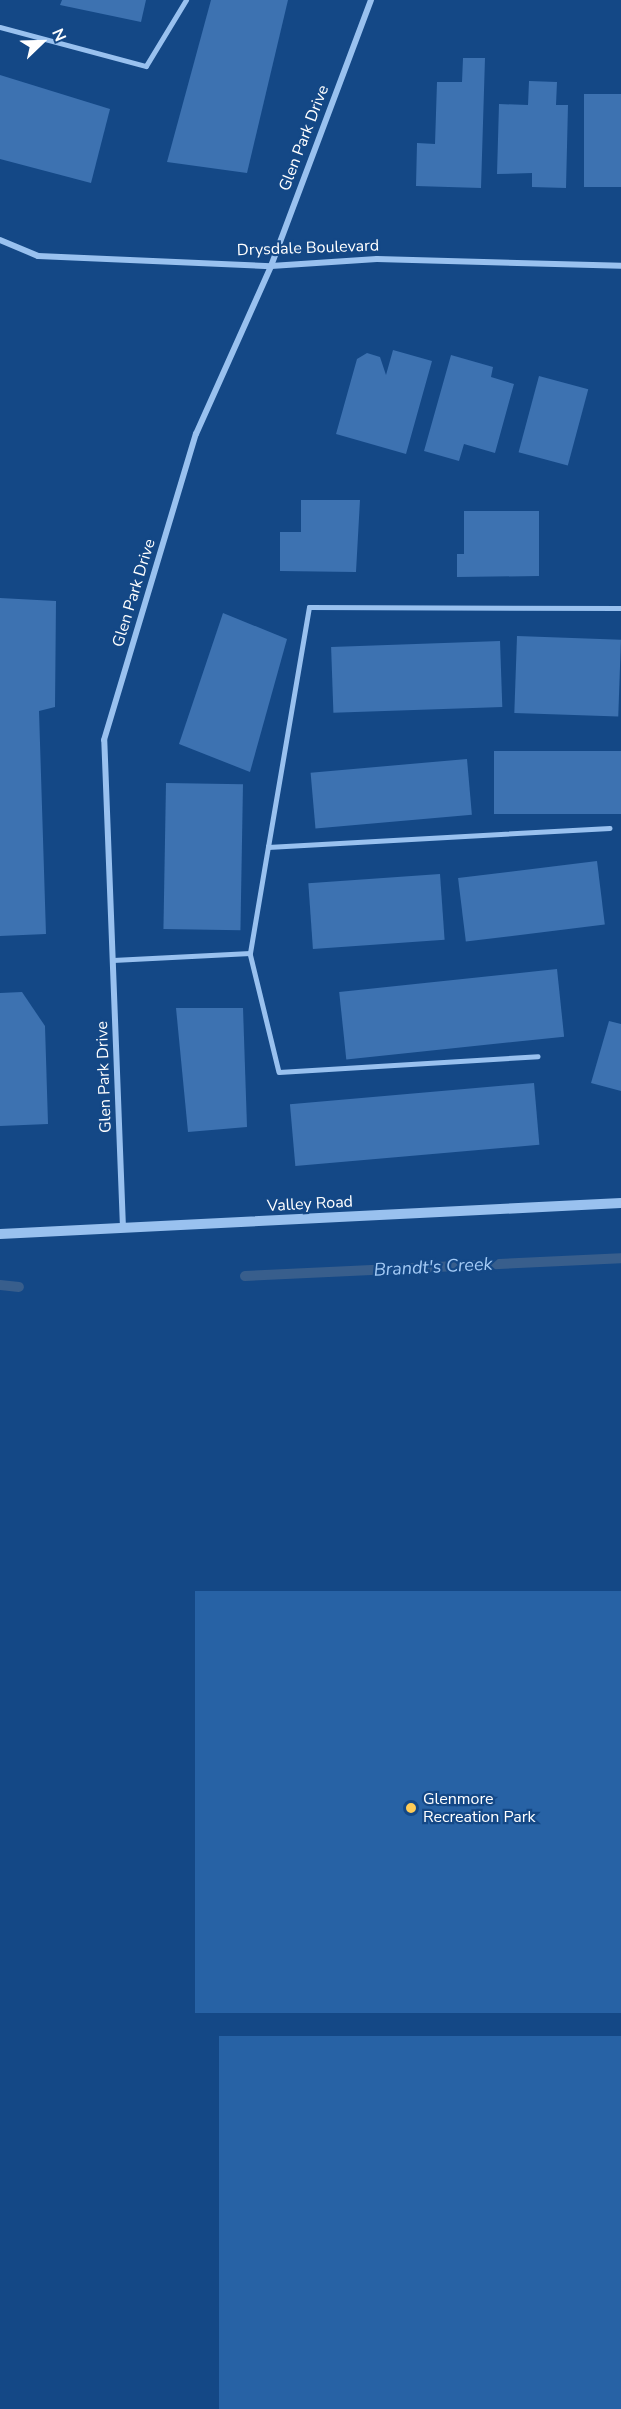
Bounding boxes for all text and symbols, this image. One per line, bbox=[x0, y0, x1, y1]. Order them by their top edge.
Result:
north arrow bbox=[12, 12, 72, 72]
text: N bbox=[46, 25, 71, 45]
street label: Glen Park Drive bbox=[275, 82, 333, 194]
street label: Drysdale Boulevard bbox=[237, 236, 379, 260]
street label: Glen Park Drive bbox=[108, 537, 160, 649]
street label: Glen Park Drive bbox=[92, 1021, 116, 1133]
street label: Valley Road bbox=[267, 1192, 353, 1216]
water label: Brandt's Creek bbox=[373, 1253, 493, 1281]
place label: Glenmore Recreation Park bbox=[423, 1789, 535, 1827]
marker: Glenmore Recreation Park bbox=[404, 1801, 418, 1815]

